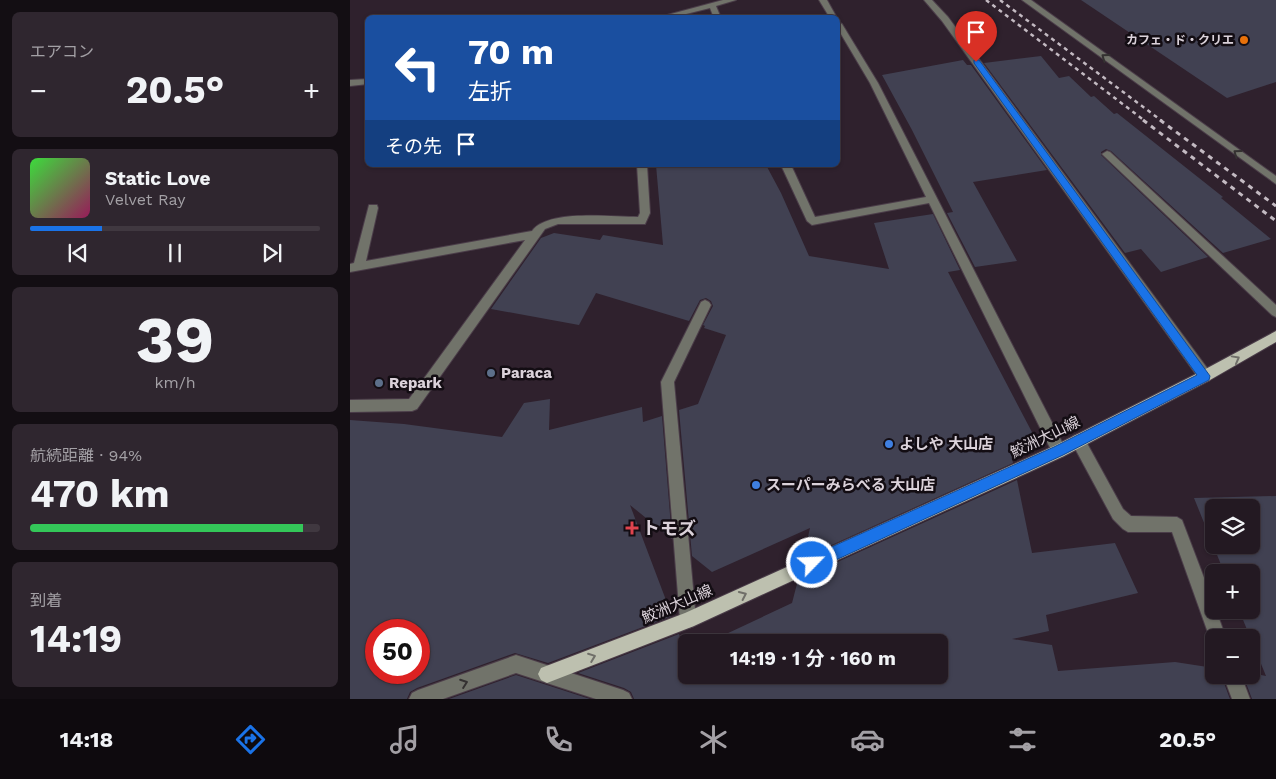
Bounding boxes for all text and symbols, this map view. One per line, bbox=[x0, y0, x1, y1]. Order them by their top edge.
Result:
pin bbox=[955, 11, 997, 62]
icon: arrive bbox=[962, 18, 990, 46]
text: 70 m bbox=[468, 31, 554, 73]
place label: カフェ・ド・クリエ bbox=[1126, 33, 1234, 47]
marker: カフェ・ド・クリエ bbox=[1238, 34, 1250, 46]
icon: left bbox=[385, 35, 450, 100]
text: エアコン bbox=[30, 42, 94, 61]
one-way arrow bbox=[1101, 54, 1111, 63]
text: 20.5° bbox=[126, 68, 224, 112]
text: − bbox=[30, 74, 47, 107]
text: + bbox=[303, 74, 320, 107]
text: 左折 bbox=[468, 79, 512, 104]
icon: arrive bbox=[452, 130, 480, 158]
text: その先 bbox=[385, 135, 442, 158]
one-way arrow bbox=[1233, 149, 1242, 159]
text: Static Love bbox=[105, 167, 210, 190]
text: Velvet Ray bbox=[105, 190, 185, 209]
icon: previous bbox=[64, 239, 92, 267]
icon: pause bbox=[161, 239, 189, 267]
icon: next bbox=[258, 239, 286, 267]
text: 39 bbox=[136, 302, 214, 378]
one-way arrow bbox=[1231, 355, 1240, 365]
place label: Paraca bbox=[501, 364, 552, 382]
marker: Paraca bbox=[485, 367, 497, 379]
text: km/h bbox=[154, 373, 196, 392]
place label: Repark bbox=[389, 374, 442, 392]
marker: Repark bbox=[373, 377, 385, 389]
street label: 鮫洲大山線 bbox=[1007, 412, 1083, 462]
place label: よしや 大山店 bbox=[899, 435, 993, 453]
marker: よしや 大山店 bbox=[883, 438, 895, 450]
text: 航続距離 · 94% bbox=[30, 446, 142, 465]
text: 470 km bbox=[30, 472, 170, 516]
place label: スーパーみらべる 大山店 bbox=[766, 476, 935, 494]
marker: スーパーみらべる 大山店 bbox=[750, 479, 762, 491]
map controls bbox=[1205, 499, 1260, 684]
button: layers bbox=[1205, 499, 1260, 554]
place label: トモズ bbox=[642, 518, 696, 539]
marker: トモズ bbox=[626, 522, 638, 534]
position arrow bbox=[785, 536, 837, 588]
button: + bbox=[1205, 564, 1260, 619]
street label: 鮫洲大山線 bbox=[639, 581, 715, 627]
text: 到着 bbox=[30, 591, 62, 610]
one-way arrow bbox=[737, 591, 746, 601]
text: 14:19 bbox=[30, 617, 122, 661]
speed limit sign: 50 bbox=[365, 619, 430, 684]
button: − bbox=[1205, 629, 1260, 684]
text: 14:19 · 1 分 · 160 m bbox=[730, 647, 896, 670]
one-way arrow bbox=[587, 653, 596, 663]
one-way arrow bbox=[459, 679, 468, 689]
icon: directions bbox=[233, 722, 268, 757]
icon: music bbox=[387, 722, 422, 757]
icon: phone bbox=[541, 722, 576, 757]
icon: climate bbox=[696, 722, 731, 757]
icon: car bbox=[850, 722, 885, 757]
icon: filters bbox=[1005, 722, 1040, 757]
text: 14:18 bbox=[60, 727, 113, 752]
text: 20.5° bbox=[1159, 727, 1216, 752]

